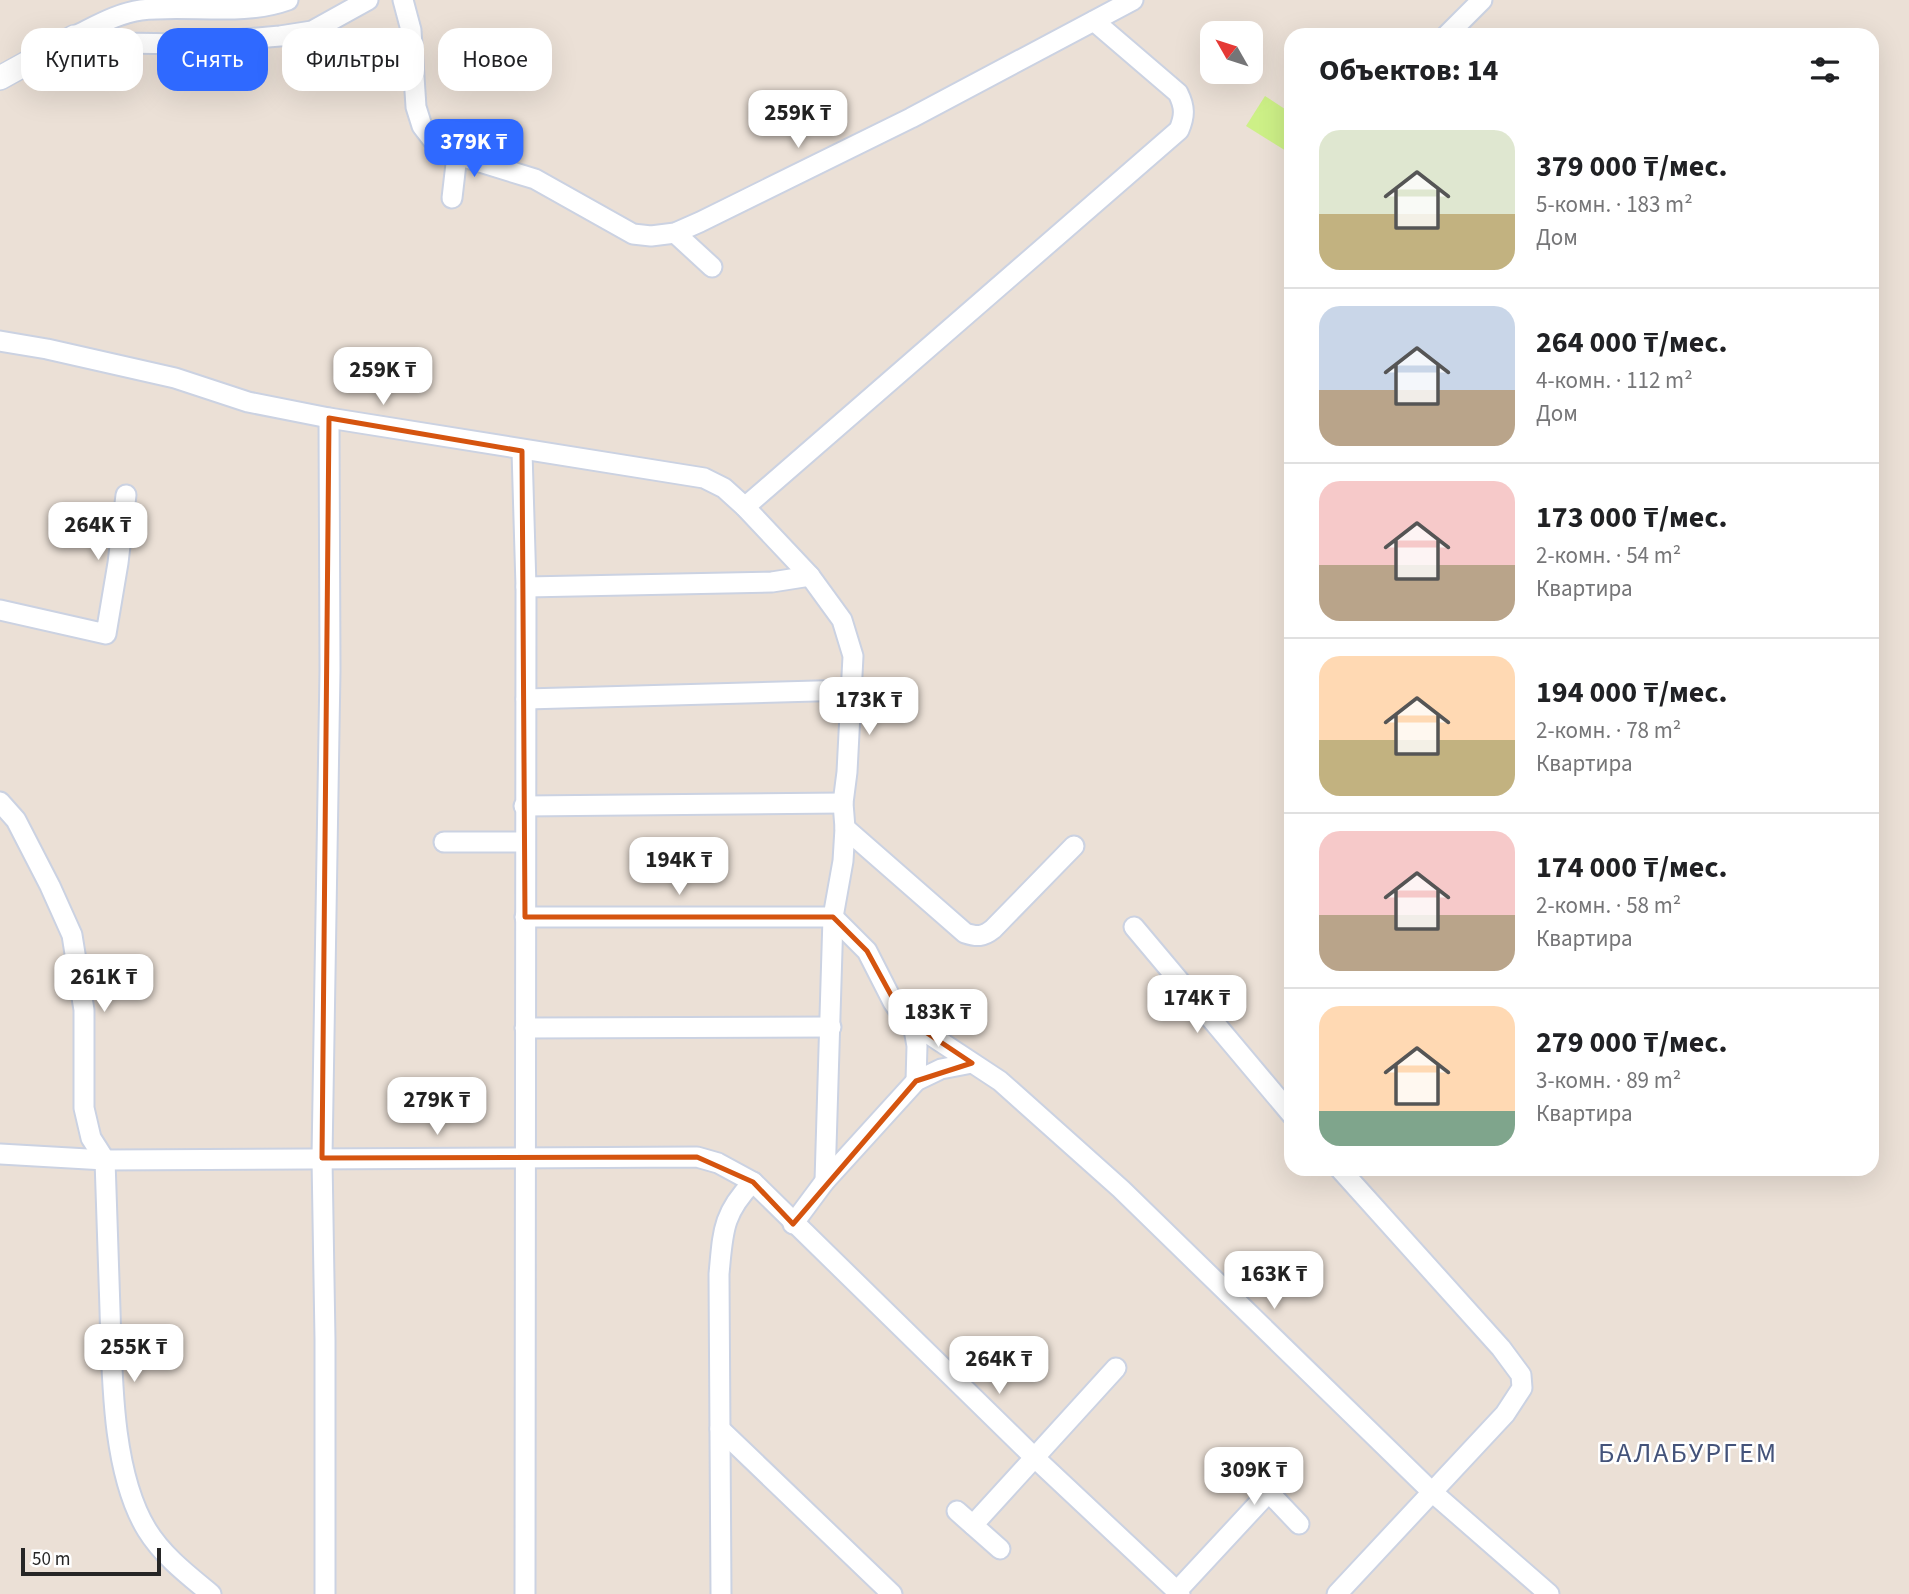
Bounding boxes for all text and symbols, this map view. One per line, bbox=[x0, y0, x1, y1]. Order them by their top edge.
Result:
north arrow bbox=[1200, 21, 1264, 84]
map controls bbox=[1200, 21, 1263, 84]
chip: Купить bbox=[21, 28, 143, 91]
chip: Снять bbox=[157, 28, 268, 91]
chip: Фильтры bbox=[282, 28, 424, 91]
chip: Новое bbox=[438, 28, 552, 91]
text: Объектов: 14 bbox=[1319, 49, 1498, 92]
icon: filters bbox=[1806, 51, 1844, 89]
pin: 259K ₸ bbox=[741, 90, 855, 150]
text: 259K ₸ bbox=[764, 96, 832, 129]
pin: 379K ₸ bbox=[417, 120, 531, 179]
text: 379K ₸ bbox=[440, 125, 508, 158]
text: 379 000 ₸/мес. bbox=[1536, 145, 1727, 188]
icon: home bbox=[1375, 158, 1459, 242]
text: 5-комн. · 183 m² bbox=[1536, 188, 1693, 221]
text: Дом bbox=[1536, 221, 1578, 254]
text: 264 000 ₸/мес. bbox=[1536, 321, 1727, 364]
icon: home bbox=[1375, 334, 1459, 418]
pin: 259K ₸ bbox=[326, 348, 440, 407]
text: 259K ₸ bbox=[349, 353, 417, 386]
text: 4-комн. · 112 m² bbox=[1536, 364, 1693, 397]
text: Дом bbox=[1536, 397, 1578, 430]
text: 173 000 ₸/мес. bbox=[1536, 496, 1727, 539]
pin: 264K ₸ bbox=[41, 503, 155, 562]
text: 264K ₸ bbox=[64, 508, 132, 541]
icon: home bbox=[1375, 509, 1459, 593]
text: 2-комн. · 54 m² bbox=[1536, 539, 1681, 572]
text: Квартира bbox=[1536, 572, 1633, 605]
text: 194 000 ₸/мес. bbox=[1536, 671, 1727, 714]
pin: 173K ₸ bbox=[812, 678, 926, 737]
text: 173K ₸ bbox=[835, 683, 903, 716]
icon: home bbox=[1375, 684, 1459, 768]
text: 2-комн. · 78 m² bbox=[1536, 714, 1681, 747]
text: Квартира bbox=[1536, 747, 1633, 780]
pin: 194K ₸ bbox=[622, 838, 736, 897]
text: 194K ₸ bbox=[645, 843, 713, 876]
text: 174 000 ₸/мес. bbox=[1536, 846, 1727, 889]
icon: home bbox=[1375, 859, 1459, 943]
text: 2-комн. · 58 m² bbox=[1536, 889, 1681, 922]
text: Квартира bbox=[1536, 922, 1633, 955]
pin: 261K ₸ bbox=[47, 954, 161, 1014]
text: 261K ₸ bbox=[70, 960, 138, 993]
pin: 174K ₸ bbox=[1140, 976, 1254, 1035]
text: 174K ₸ bbox=[1163, 981, 1231, 1014]
pin: 183K ₸ bbox=[881, 990, 995, 1049]
text: 183K ₸ bbox=[904, 995, 972, 1028]
text: 279 000 ₸/мес. bbox=[1536, 1021, 1727, 1064]
icon: home bbox=[1375, 1034, 1459, 1118]
text: 3-комн. · 89 m² bbox=[1536, 1064, 1681, 1097]
pin: 279K ₸ bbox=[380, 1078, 494, 1137]
text: 279K ₸ bbox=[403, 1083, 471, 1116]
text: Квартира bbox=[1536, 1097, 1633, 1130]
pin: 163K ₸ bbox=[1217, 1252, 1331, 1311]
text: 163K ₸ bbox=[1240, 1257, 1308, 1290]
pin: 255K ₸ bbox=[77, 1324, 191, 1384]
text: 255K ₸ bbox=[100, 1330, 168, 1363]
pin: 264K ₸ bbox=[942, 1336, 1056, 1396]
text: 264K ₸ bbox=[965, 1342, 1033, 1375]
district label: БАЛАБУРГЕМ bbox=[1598, 1433, 1778, 1473]
pin: 309K ₸ bbox=[1197, 1448, 1311, 1507]
text: 309K ₸ bbox=[1220, 1453, 1288, 1486]
scale bar bbox=[21, 1545, 161, 1577]
text: 50 m bbox=[32, 1546, 70, 1573]

